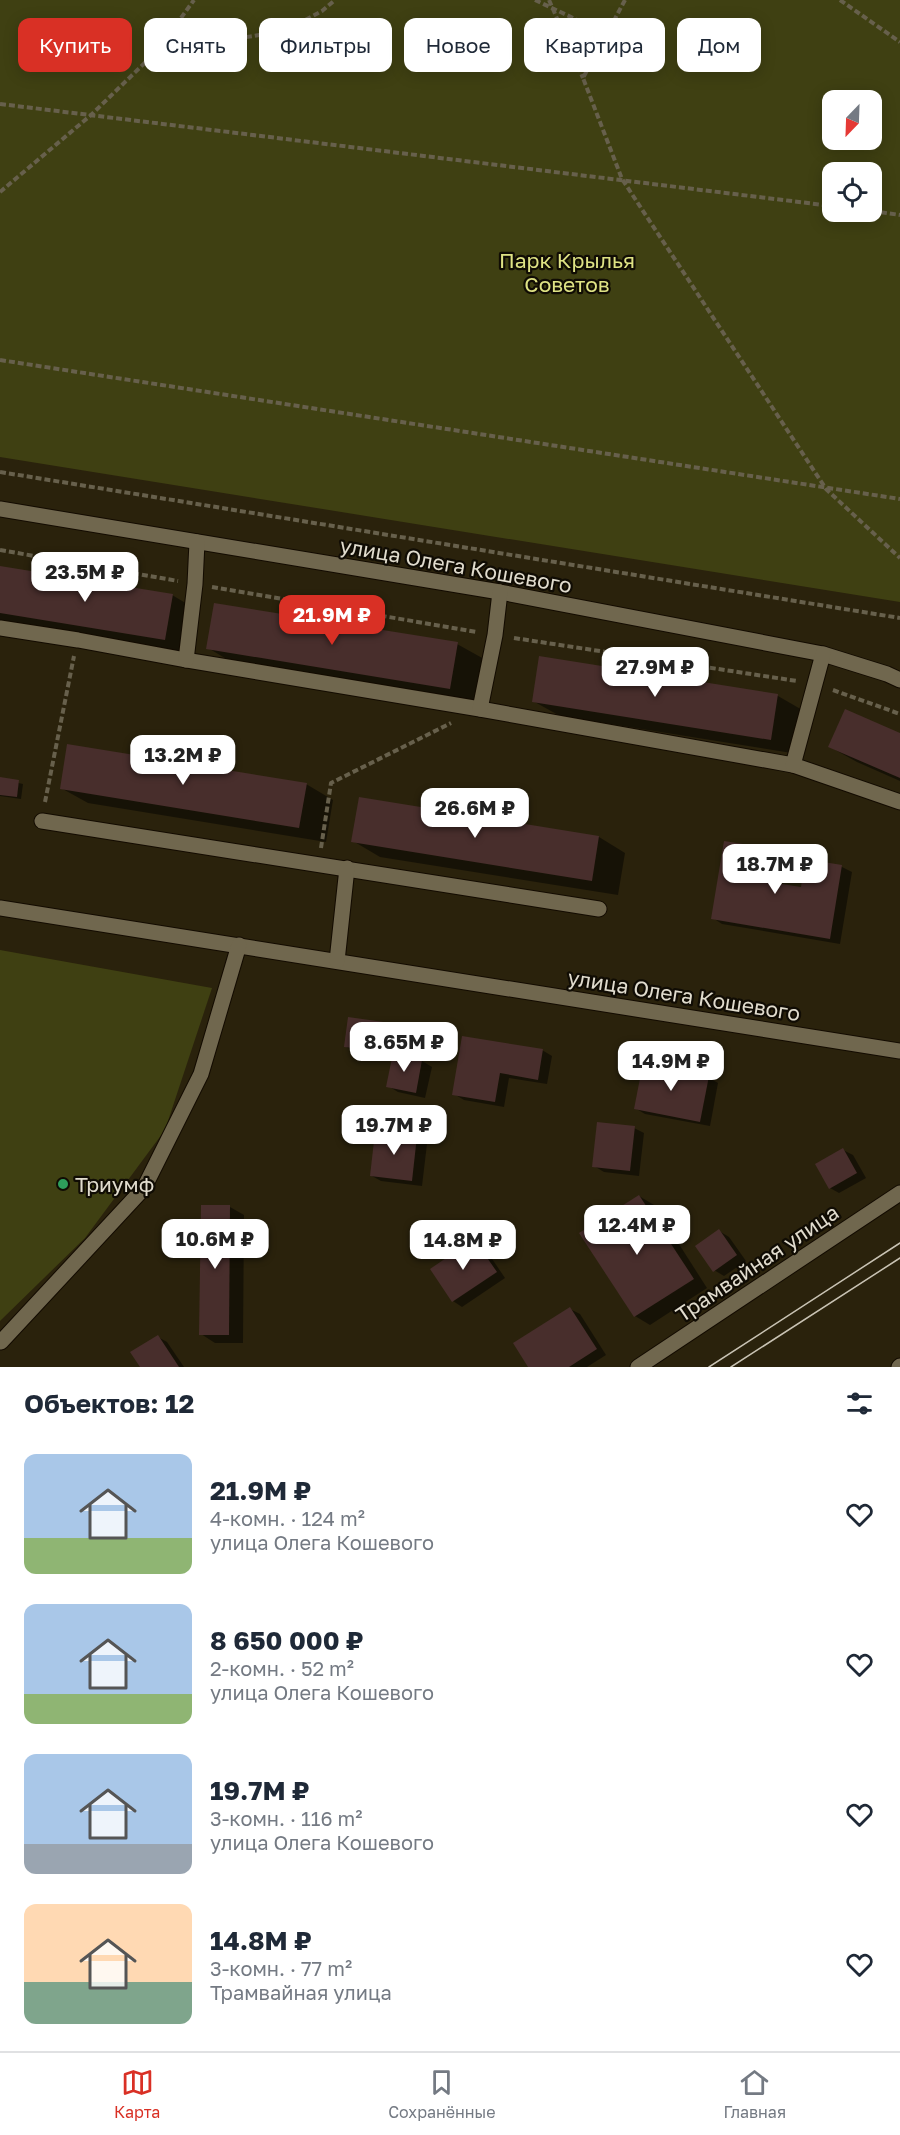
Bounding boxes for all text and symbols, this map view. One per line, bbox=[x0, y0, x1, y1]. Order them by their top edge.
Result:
chip: Купить bbox=[18, 18, 132, 72]
chip: Снять bbox=[144, 18, 247, 72]
chip: Фильтры bbox=[259, 18, 392, 72]
chip: Новое bbox=[404, 18, 512, 72]
chip: Квартира bbox=[524, 18, 665, 72]
chip: Дом bbox=[677, 18, 761, 72]
north arrow bbox=[822, 90, 882, 150]
map controls bbox=[822, 90, 882, 222]
button: locate bbox=[822, 162, 882, 222]
park label: Парк Крылья Советов bbox=[499, 247, 635, 297]
street label: улица Олега Кошевого bbox=[338, 532, 574, 598]
pin: 23.5M ₽ bbox=[30, 552, 140, 603]
text: 23.5M ₽ bbox=[45, 559, 125, 583]
pin: 21.9M ₽ bbox=[277, 595, 387, 646]
text: 21.9M ₽ bbox=[293, 602, 371, 626]
pin: 27.9M ₽ bbox=[600, 647, 710, 698]
text: 27.9M ₽ bbox=[616, 654, 694, 678]
pin: 13.2M ₽ bbox=[128, 735, 238, 786]
text: 13.2M ₽ bbox=[144, 742, 222, 766]
pin: 26.6M ₽ bbox=[420, 788, 530, 839]
text: 26.6M ₽ bbox=[435, 795, 515, 819]
pin: 18.7M ₽ bbox=[720, 844, 830, 895]
text: 18.7M ₽ bbox=[737, 851, 813, 875]
street label: улица Олега Кошевого bbox=[566, 964, 802, 1026]
pin: 8.65M ₽ bbox=[349, 1022, 459, 1073]
text: 8.65M ₽ bbox=[364, 1029, 444, 1053]
pin: 14.9M ₽ bbox=[616, 1041, 726, 1092]
text: 14.9M ₽ bbox=[632, 1048, 710, 1072]
pin: 19.7M ₽ bbox=[339, 1105, 449, 1156]
text: 19.7M ₽ bbox=[356, 1112, 432, 1136]
place label: Триумф bbox=[75, 1171, 154, 1197]
marker: Триумф bbox=[56, 1177, 70, 1191]
street label: Трамвайная улица bbox=[671, 1199, 843, 1327]
pin: 12.4M ₽ bbox=[582, 1205, 692, 1256]
text: 12.4M ₽ bbox=[598, 1212, 676, 1236]
pin: 10.6M ₽ bbox=[160, 1219, 270, 1270]
pin: 14.8M ₽ bbox=[408, 1220, 518, 1271]
text: 10.6M ₽ bbox=[176, 1226, 254, 1250]
text: 14.8M ₽ bbox=[424, 1227, 502, 1251]
icon: filters bbox=[843, 1387, 876, 1420]
text: Объектов: 12 bbox=[24, 1388, 194, 1419]
text: 21.9M ₽ bbox=[210, 1475, 311, 1506]
icon: home bbox=[72, 1478, 144, 1550]
icon: heart bbox=[843, 1498, 876, 1531]
text: 4-комн. · 124 m² bbox=[210, 1506, 365, 1530]
text: улица Олега Кошевого bbox=[210, 1530, 434, 1554]
text: 8 650 000 ₽ bbox=[210, 1625, 364, 1656]
icon: home bbox=[72, 1628, 144, 1700]
icon: heart bbox=[843, 1648, 876, 1681]
text: 2-комн. · 52 m² bbox=[210, 1656, 354, 1680]
text: улица Олега Кошевого bbox=[210, 1680, 434, 1704]
text: 19.7M ₽ bbox=[210, 1775, 310, 1806]
icon: home bbox=[72, 1778, 144, 1850]
icon: heart bbox=[843, 1798, 876, 1831]
text: 3-комн. · 116 m² bbox=[210, 1806, 362, 1830]
text: улица Олега Кошевого bbox=[210, 1830, 434, 1854]
text: 14.8M ₽ bbox=[210, 1925, 312, 1956]
icon: home bbox=[72, 1928, 144, 2000]
icon: heart bbox=[843, 1948, 876, 1981]
text: 3-комн. · 77 m² bbox=[210, 1956, 352, 1980]
text: Трамвайная улица bbox=[210, 1980, 392, 2004]
tab: Карта bbox=[114, 2066, 160, 2122]
tab: Сохранённые bbox=[388, 2066, 496, 2122]
tab: Главная bbox=[723, 2066, 786, 2122]

